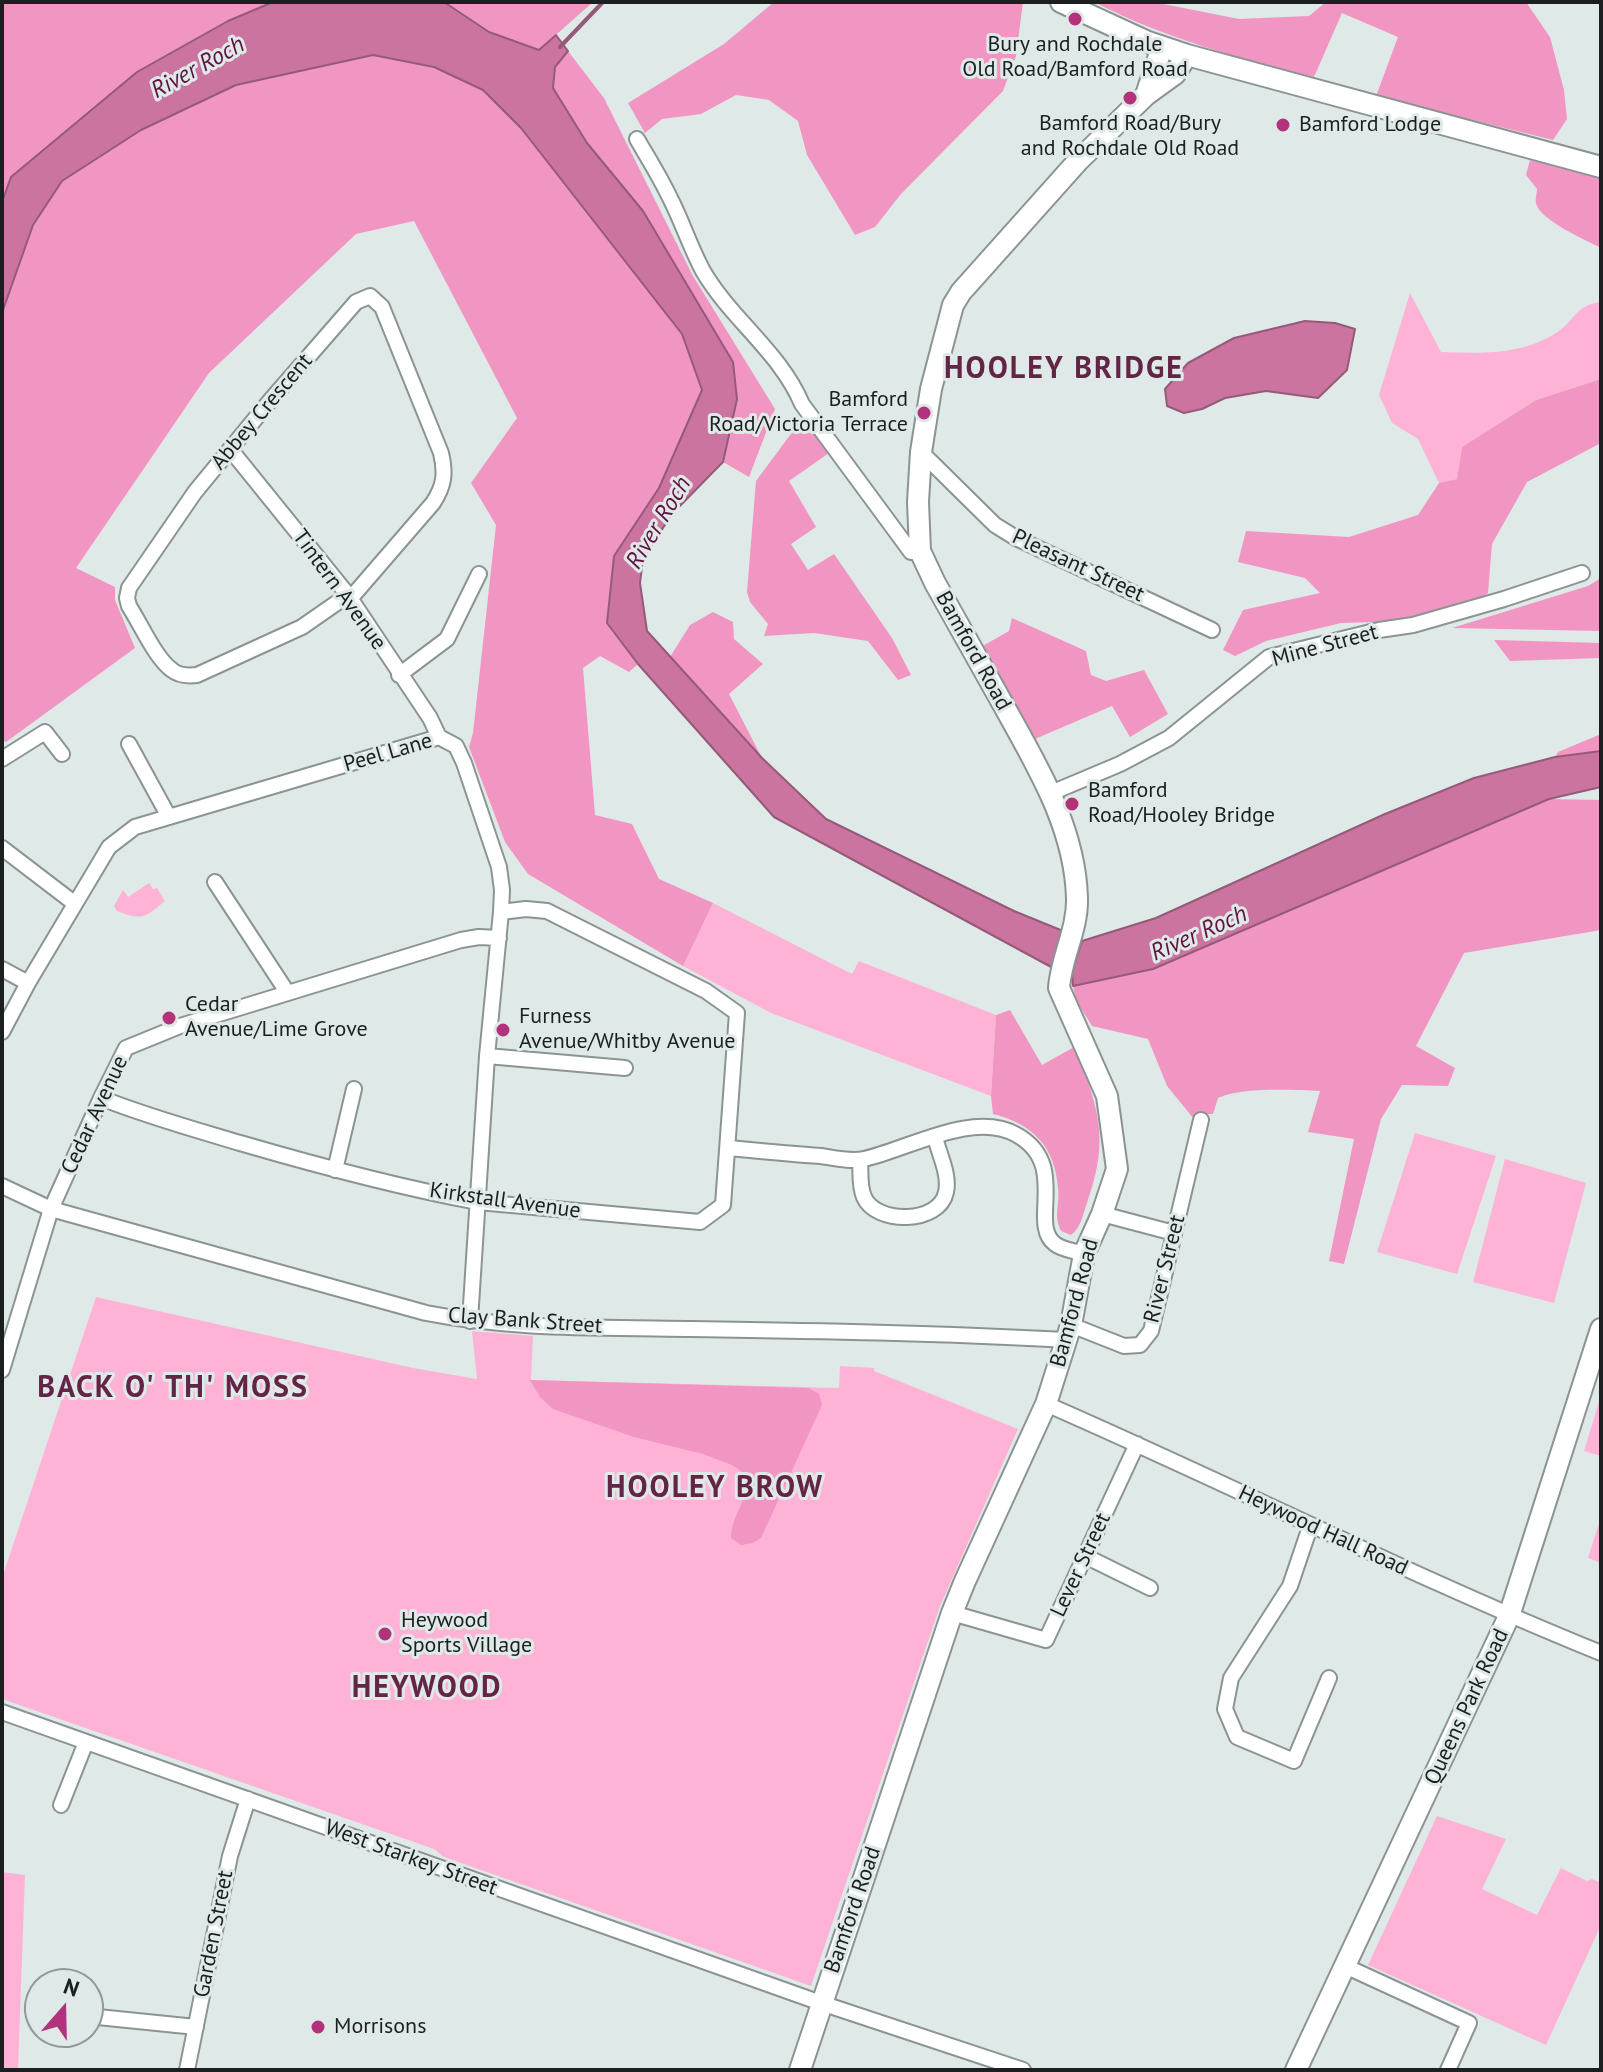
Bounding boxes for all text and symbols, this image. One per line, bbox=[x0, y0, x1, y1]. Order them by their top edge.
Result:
marker: Bury and Rochdale Old Road/Bamford Road bbox=[1066, 10, 1084, 28]
water label: River Roch bbox=[146, 31, 250, 105]
place label: Bury and Rochdale Old Road/Bamford Road bbox=[962, 32, 1188, 84]
marker: Bamford Road/Bury and Rochdale Old Road bbox=[1121, 89, 1139, 107]
place label: Bamford Road/Bury and Rochdale Old Road bbox=[1021, 111, 1239, 162]
place label: Bamford Lodge bbox=[1299, 112, 1441, 138]
marker: Bamford Lodge bbox=[1274, 116, 1292, 134]
street label: Abbey Crescent bbox=[206, 348, 318, 476]
district label: HOOLEY BRIDGE bbox=[944, 351, 1184, 387]
place label: Bamford Road/Victoria Terrace bbox=[709, 387, 908, 438]
marker: Bamford Road/Victoria Terrace bbox=[915, 404, 933, 422]
water label: River Roch bbox=[620, 472, 698, 574]
street label: Pleasant Street bbox=[1008, 524, 1148, 608]
street label: Tintern Avenue bbox=[286, 525, 392, 655]
street label: Bamford Road bbox=[929, 587, 1017, 715]
street label: Mine Street bbox=[1269, 619, 1381, 673]
street label: Peel Lane bbox=[341, 728, 435, 778]
place label: Bamford Road/Hooley Bridge bbox=[1088, 778, 1275, 830]
marker: Bamford Road/Hooley Bridge bbox=[1063, 795, 1081, 813]
water label: River Roch bbox=[1146, 900, 1252, 968]
place label: Cedar Avenue/Lime Grove bbox=[185, 992, 368, 1044]
place label: Furness Avenue/Whitby Avenue bbox=[519, 1004, 736, 1056]
marker: Cedar Avenue/Lime Grove bbox=[160, 1009, 178, 1027]
marker: Furness Avenue/Whitby Avenue bbox=[494, 1021, 512, 1039]
street label: Cedar Avenue bbox=[56, 1052, 134, 1178]
street label: Kirkstall Avenue bbox=[428, 1177, 582, 1225]
street label: River Street bbox=[1139, 1212, 1191, 1326]
street label: Bamford Road bbox=[1045, 1236, 1105, 1370]
street label: Clay Bank Street bbox=[447, 1302, 603, 1340]
district label: BACK O' TH' MOSS bbox=[37, 1370, 309, 1406]
district label: HOOLEY BROW bbox=[606, 1470, 824, 1506]
street label: Heywood Hall Road bbox=[1234, 1480, 1412, 1582]
street label: Lever Street bbox=[1045, 1509, 1117, 1621]
place label: Heywood Sports Village bbox=[401, 1608, 532, 1660]
marker: Heywood Sports Village bbox=[376, 1625, 394, 1643]
street label: Queens Park Road bbox=[1419, 1625, 1515, 1789]
district label: HEYWOOD bbox=[352, 1670, 502, 1706]
street label: West Starkey Street bbox=[321, 1814, 501, 1902]
street label: Bamford Road bbox=[819, 1843, 887, 1977]
street label: Garden Street bbox=[189, 1868, 239, 2000]
north arrow bbox=[24, 1968, 104, 2048]
text: N bbox=[60, 1972, 83, 2003]
place label: Morrisons bbox=[334, 2014, 426, 2040]
marker: Morrisons bbox=[309, 2018, 327, 2036]

